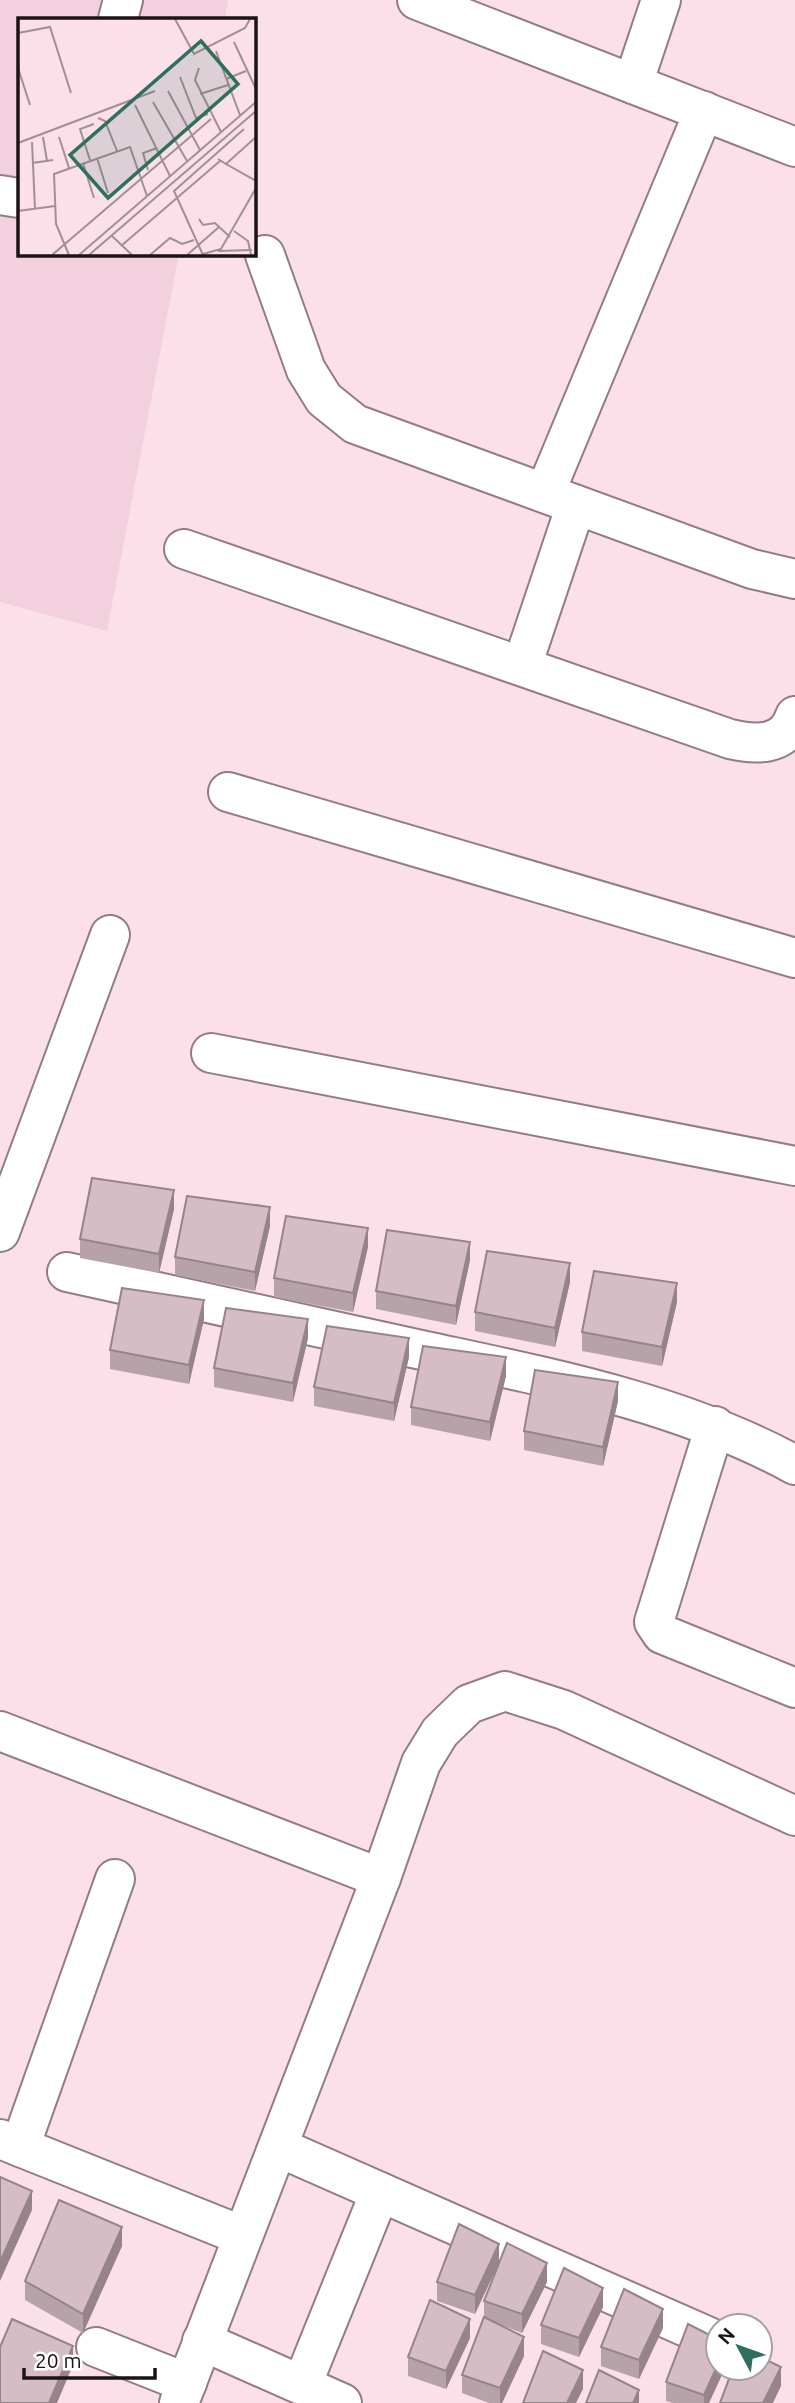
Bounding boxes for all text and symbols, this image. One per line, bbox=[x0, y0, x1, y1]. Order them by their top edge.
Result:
inset map bbox=[18, 18, 256, 256]
north arrow bbox=[704, 2312, 774, 2382]
text: N bbox=[713, 2323, 739, 2348]
scale bar bbox=[24, 2336, 156, 2380]
text: 20 m bbox=[35, 2348, 82, 2372]

